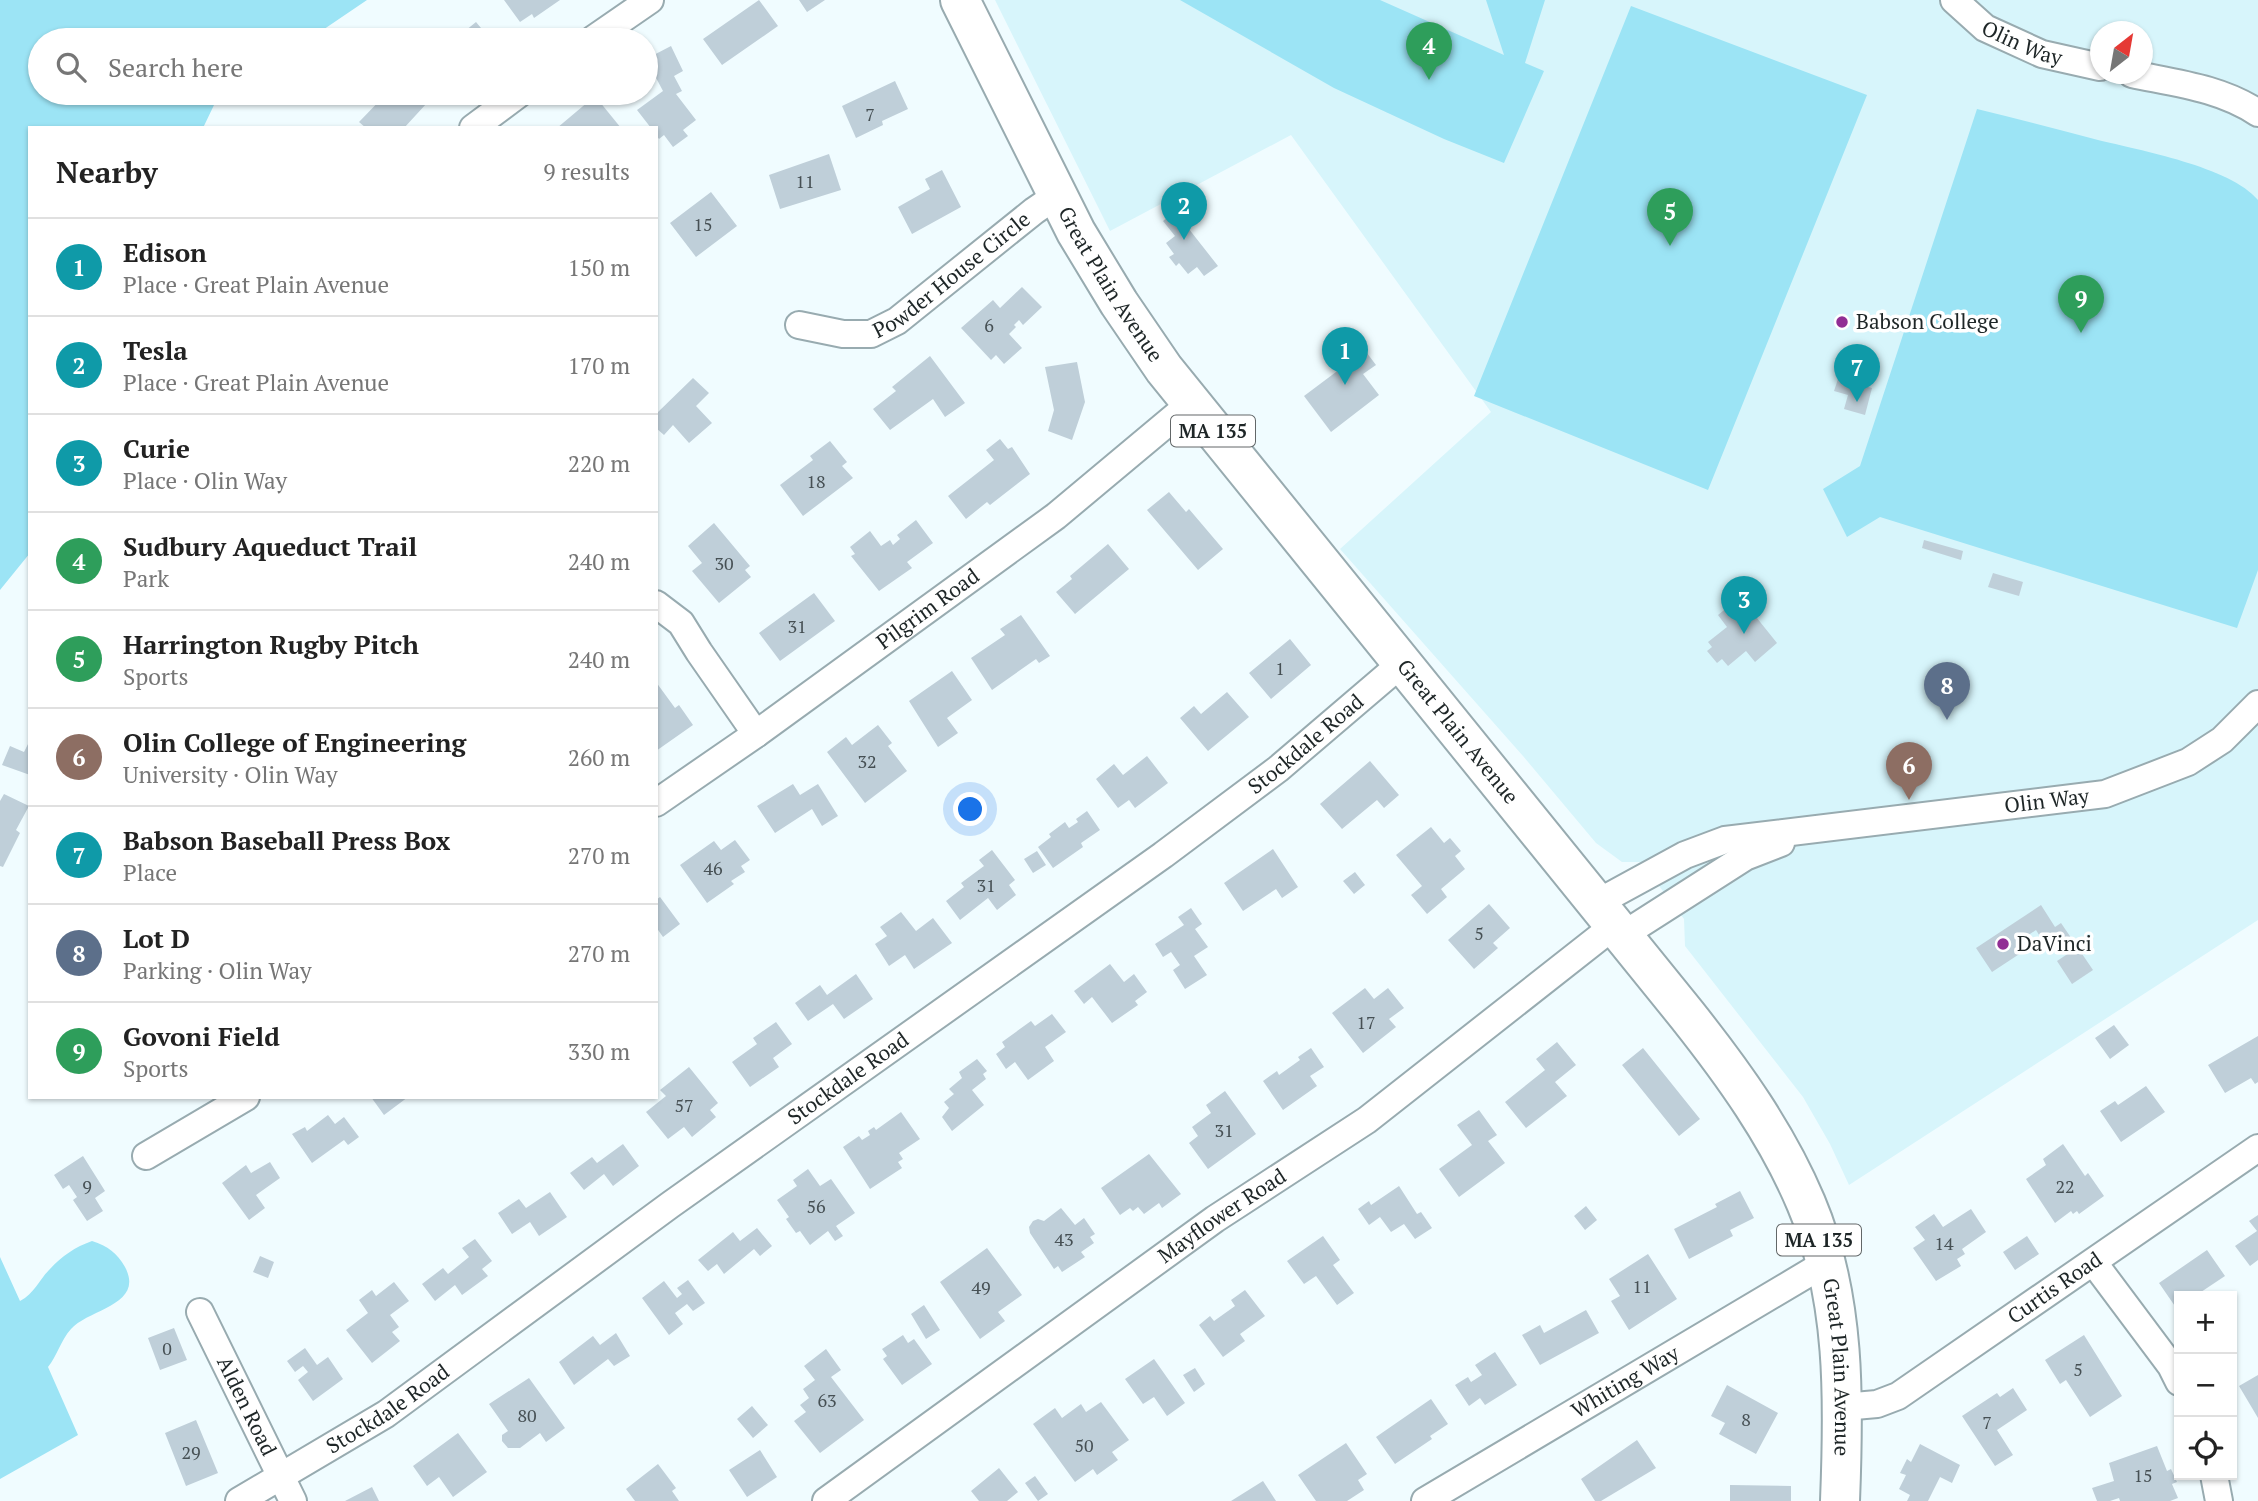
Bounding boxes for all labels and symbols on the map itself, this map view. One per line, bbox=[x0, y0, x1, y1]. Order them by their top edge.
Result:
street label: Olin Way bbox=[1977, 13, 2065, 71]
north arrow bbox=[2090, 21, 2153, 84]
pin: 4 bbox=[1406, 22, 1452, 80]
house number: 7 bbox=[865, 102, 875, 126]
house number: 11 bbox=[795, 169, 815, 193]
pin: 2 bbox=[1161, 182, 1207, 240]
pin: 5 bbox=[1647, 188, 1693, 246]
street label: Great Plain Avenue bbox=[1052, 201, 1170, 367]
street label: Powder House Circle bbox=[868, 205, 1036, 344]
house number: 15 bbox=[693, 212, 713, 236]
pin: 9 bbox=[2058, 275, 2104, 333]
place label: Babson College bbox=[1856, 307, 1999, 335]
house number: 6 bbox=[984, 313, 994, 337]
marker: Babson College bbox=[1834, 314, 1850, 330]
pin: 1 bbox=[1322, 327, 1368, 385]
pin: 7 bbox=[1834, 344, 1880, 402]
road number: MA 135 bbox=[1171, 416, 1255, 446]
house number: 18 bbox=[806, 469, 826, 493]
house number: 30 bbox=[714, 551, 734, 575]
street label: Pilgrim Road bbox=[870, 561, 985, 655]
pin: 3 bbox=[1721, 576, 1767, 634]
house number: 31 bbox=[787, 614, 807, 638]
street label: Great Plain Avenue bbox=[1391, 653, 1525, 809]
house number: 1 bbox=[1275, 656, 1285, 680]
pin: 8 bbox=[1924, 662, 1970, 720]
street label: Stockdale Road bbox=[1242, 687, 1369, 800]
pin: 6 bbox=[1886, 742, 1932, 800]
house number: 32 bbox=[857, 749, 877, 773]
street label: Olin Way bbox=[2003, 781, 2091, 819]
your location bbox=[953, 792, 987, 826]
house number: 46 bbox=[703, 856, 723, 880]
house number: 31 bbox=[976, 873, 996, 897]
house number: 5 bbox=[1474, 921, 1484, 945]
place label: DaVinci bbox=[2017, 929, 2092, 957]
marker: DaVinci bbox=[1995, 936, 2011, 952]
house number: 17 bbox=[1356, 1010, 1376, 1034]
street label: Stockdale Road bbox=[781, 1025, 914, 1130]
house number: 57 bbox=[674, 1093, 694, 1117]
house number: 31 bbox=[1214, 1118, 1234, 1142]
street label: Mayflower Road bbox=[1152, 1161, 1291, 1269]
house number: 9 bbox=[82, 1174, 92, 1198]
house number: 22 bbox=[2055, 1174, 2075, 1198]
house number: 56 bbox=[806, 1194, 826, 1218]
road number: MA 135 bbox=[1777, 1224, 1861, 1256]
house number: 43 bbox=[1054, 1227, 1074, 1251]
house number: 14 bbox=[1934, 1231, 1954, 1255]
street label: Curtis Road bbox=[2001, 1245, 2107, 1330]
house number: 11 bbox=[1632, 1274, 1652, 1298]
house number: 49 bbox=[971, 1275, 991, 1299]
street label: Great Plain Avenue bbox=[1817, 1276, 1857, 1456]
house number: 0 bbox=[162, 1336, 172, 1360]
street label: Whiting Way bbox=[1566, 1338, 1684, 1424]
street label: Alden Road bbox=[211, 1351, 284, 1460]
street label: Stockdale Road bbox=[321, 1357, 455, 1459]
house number: 5 bbox=[2073, 1357, 2083, 1381]
house number: 63 bbox=[817, 1388, 837, 1412]
house number: 80 bbox=[517, 1403, 537, 1427]
house number: 8 bbox=[1741, 1407, 1751, 1431]
house number: 7 bbox=[1982, 1410, 1992, 1434]
house number: 50 bbox=[1074, 1433, 1094, 1457]
house number: 29 bbox=[181, 1440, 201, 1464]
house number: 15 bbox=[2133, 1463, 2153, 1487]

